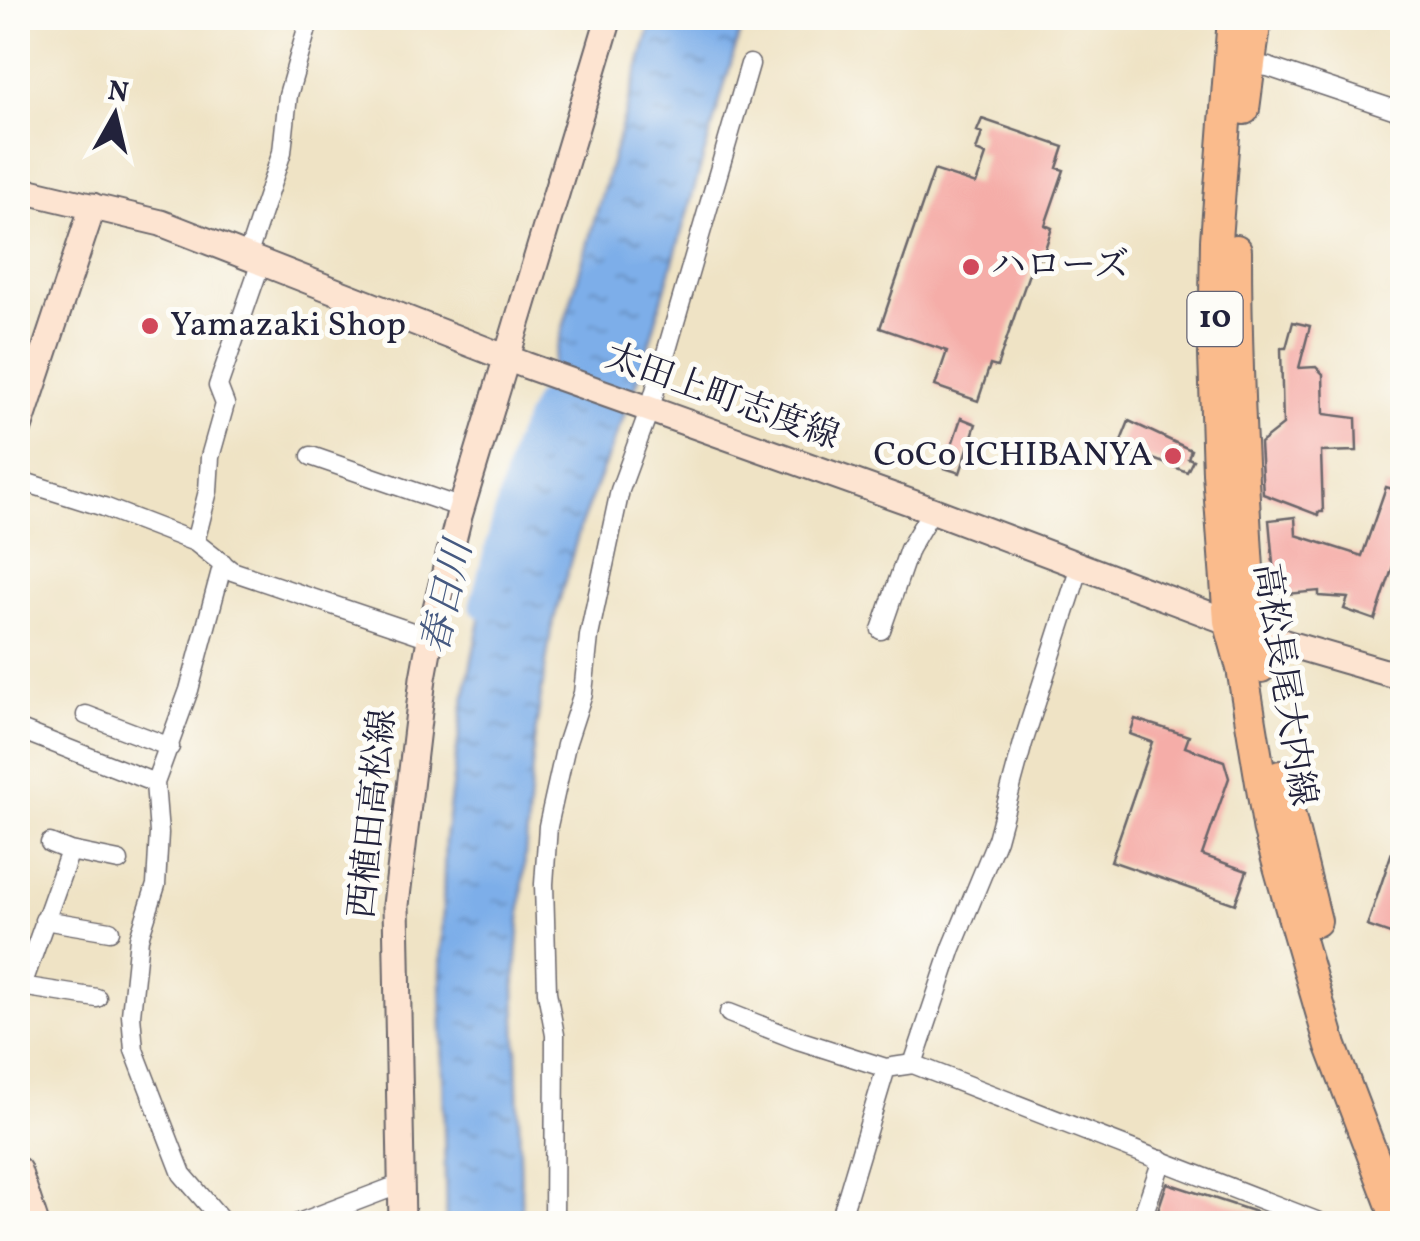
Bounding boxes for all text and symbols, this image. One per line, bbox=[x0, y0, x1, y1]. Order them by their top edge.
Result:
north arrow bbox=[65, 65, 165, 165]
text: N bbox=[105, 72, 131, 113]
place label: ハローズ bbox=[991, 243, 1129, 291]
marker: ハローズ bbox=[960, 256, 982, 278]
road number: 10 bbox=[1188, 292, 1242, 346]
place label: Yamazaki Shop bbox=[170, 302, 406, 350]
marker: Yamazaki Shop bbox=[139, 315, 161, 337]
street label: 太田上町志度線 bbox=[599, 334, 845, 462]
place label: CoCo ICHIBANYA bbox=[873, 432, 1153, 480]
marker: CoCo ICHIBANYA bbox=[1162, 445, 1184, 467]
water label: 春日川 bbox=[410, 533, 489, 660]
street label: 高松長尾大内線 bbox=[1240, 560, 1326, 810]
street label: 西植田高松線 bbox=[339, 707, 409, 921]

